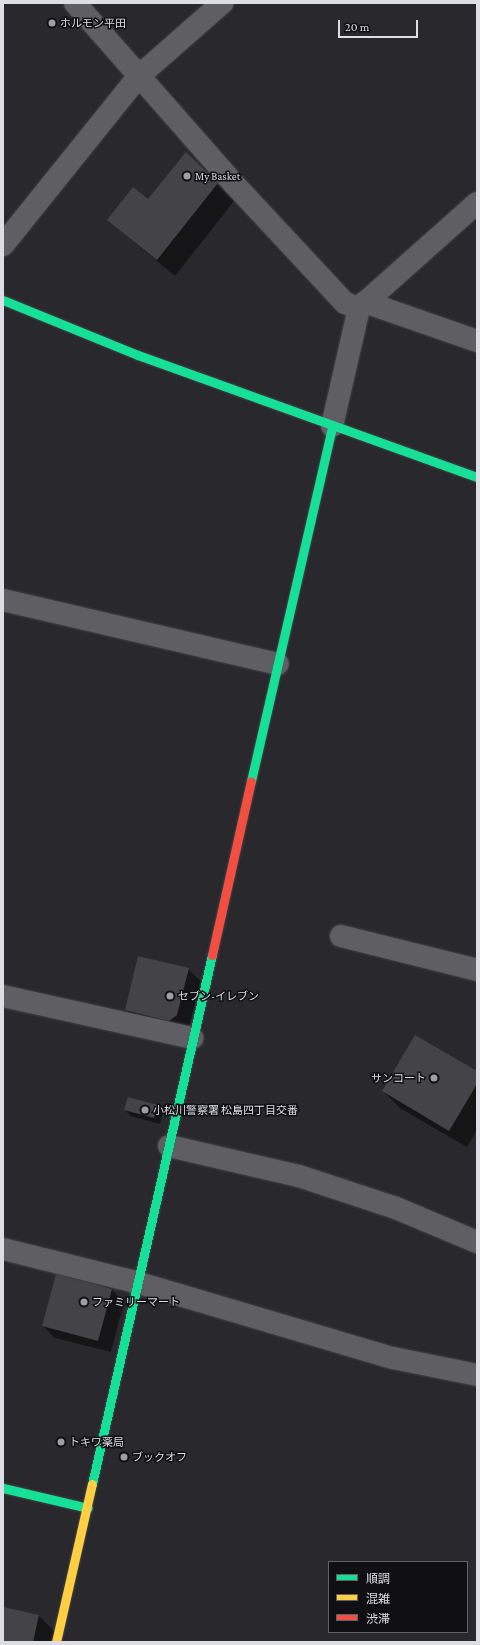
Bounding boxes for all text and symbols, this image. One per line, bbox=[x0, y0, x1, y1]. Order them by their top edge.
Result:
scale bar bbox=[340, 12, 420, 38]
place label: ホルモン平田 bbox=[60, 16, 126, 30]
marker: ホルモン平田 bbox=[47, 18, 57, 28]
text: 20 m bbox=[345, 20, 369, 34]
place label: My Basket bbox=[195, 169, 240, 183]
marker: My Basket bbox=[182, 171, 192, 181]
place label: セブン-イレブン bbox=[178, 989, 259, 1003]
marker: セブン-イレブン bbox=[165, 991, 175, 1001]
place label: サンコート bbox=[371, 1071, 426, 1085]
marker: サンコート bbox=[429, 1073, 439, 1083]
place label: 小松川警察署 松島四丁目交番 bbox=[153, 1103, 298, 1117]
marker: 小松川警察署 松島四丁目交番 bbox=[140, 1105, 150, 1115]
place label: ファミリーマート bbox=[92, 1295, 180, 1309]
marker: ファミリーマート bbox=[79, 1297, 89, 1307]
place label: トキワ薬局 bbox=[69, 1435, 124, 1449]
marker: トキワ薬局 bbox=[56, 1437, 66, 1447]
place label: ブックオフ bbox=[132, 1450, 187, 1464]
marker: ブックオフ bbox=[119, 1452, 129, 1462]
legend bbox=[328, 1561, 468, 1633]
text: 順調 bbox=[366, 1572, 390, 1586]
text: 混雑 bbox=[366, 1592, 390, 1606]
text: 渋滞 bbox=[366, 1612, 390, 1626]

